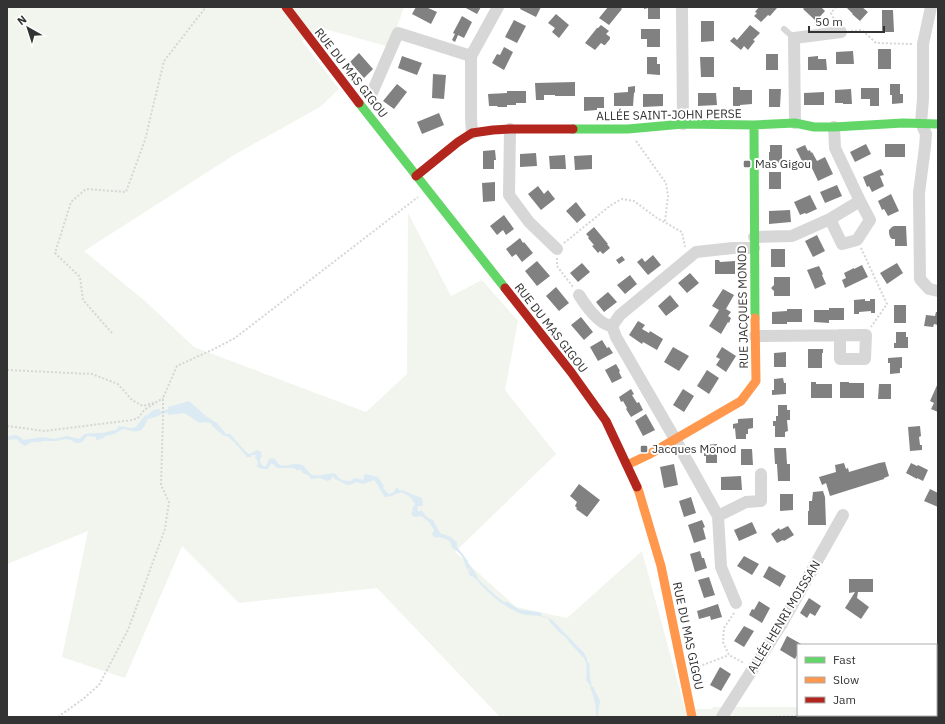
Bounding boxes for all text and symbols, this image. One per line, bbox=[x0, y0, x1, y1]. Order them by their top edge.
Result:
north arrow bbox=[8, 8, 48, 48]
scale bar bbox=[809, 8, 884, 34]
text: N bbox=[14, 12, 29, 28]
text: 50 m bbox=[815, 14, 843, 29]
street label: RUE DU MAS GIGOU bbox=[312, 25, 391, 121]
street label: ALLÉE SAINT-JOHN PERSE bbox=[596, 106, 742, 123]
place label: Mas Gigou bbox=[755, 156, 811, 171]
marker: Mas Gigou bbox=[742, 159, 752, 169]
street label: RUE JACQUES MONOD bbox=[734, 245, 751, 369]
street label: RUE DU MAS GIGOU bbox=[512, 280, 591, 376]
place label: Jacques Monod bbox=[652, 441, 737, 456]
marker: Jacques Monod bbox=[639, 444, 649, 454]
street label: ALLÉE HENRI MOISSAN bbox=[744, 558, 823, 676]
street label: RUE DU MAS GIGOU bbox=[670, 581, 707, 691]
legend bbox=[797, 644, 937, 716]
text: Fast bbox=[833, 652, 856, 667]
text: Slow bbox=[833, 672, 859, 687]
text: Jam bbox=[833, 692, 856, 707]

